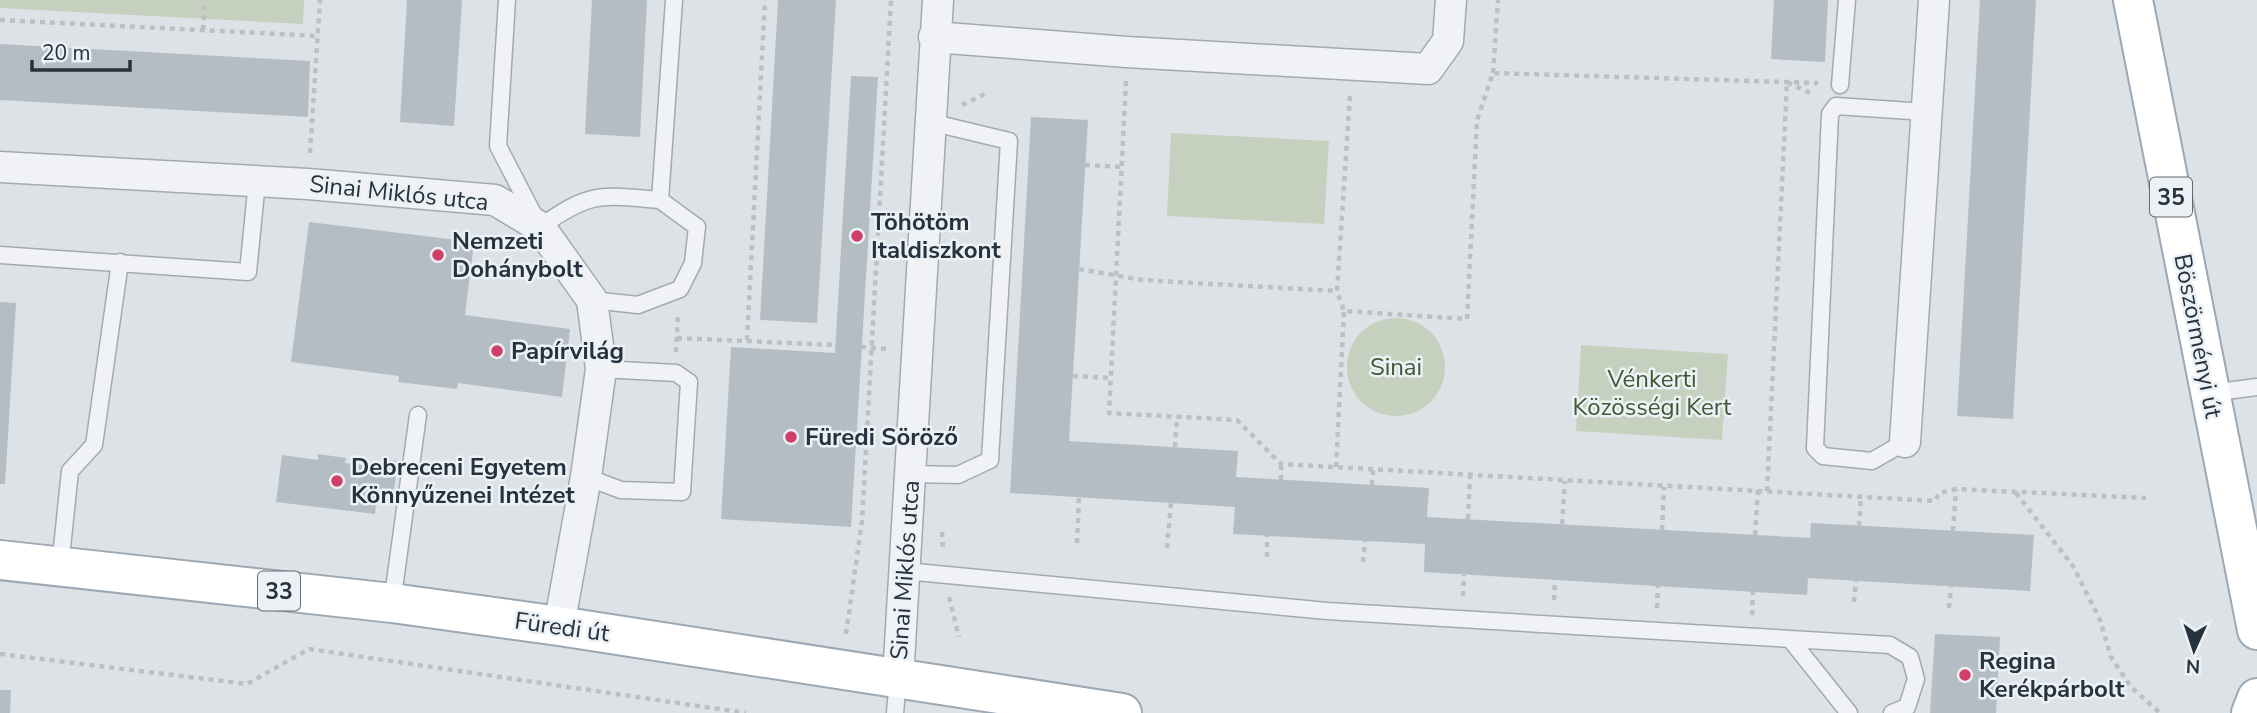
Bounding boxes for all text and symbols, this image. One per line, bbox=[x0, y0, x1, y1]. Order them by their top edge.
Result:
scale bar bbox=[32, 28, 130, 72]
text: 20 m bbox=[42, 39, 91, 67]
street label: Sinai Miklós utca bbox=[308, 168, 490, 218]
road number: 35 bbox=[2150, 178, 2192, 216]
place label: Töhötöm Italdiszkont bbox=[871, 206, 1002, 266]
place label: Nemzeti Dohánybolt bbox=[452, 225, 583, 285]
marker: Töhötöm Italdiszkont bbox=[849, 228, 865, 244]
marker: Nemzeti Dohánybolt bbox=[430, 247, 446, 263]
street label: Böszörményi út bbox=[2166, 251, 2230, 421]
place label: Papírvilág bbox=[511, 335, 624, 367]
marker: Papírvilág bbox=[489, 343, 505, 359]
park label: Sinai bbox=[1370, 351, 1422, 383]
park label: Vénkerti Közösségi Kert bbox=[1573, 363, 1732, 423]
place label: Füredi Söröző bbox=[805, 421, 958, 453]
marker: Füredi Söröző bbox=[783, 429, 799, 445]
place label: Debreceni Egyetem Könnyűzenei Intézet bbox=[351, 451, 576, 511]
marker: Debreceni Egyetem Könnyűzenei Intézet bbox=[329, 473, 345, 489]
street label: Sinai Miklós utca bbox=[883, 479, 927, 661]
road number: 33 bbox=[258, 572, 300, 610]
street label: Füredi út bbox=[513, 605, 612, 650]
north arrow bbox=[2159, 615, 2229, 685]
place label: Regina Kerékpárbolt bbox=[1979, 645, 2125, 705]
text: N bbox=[2185, 653, 2201, 679]
marker: Regina Kerékpárbolt bbox=[1957, 667, 1973, 683]

